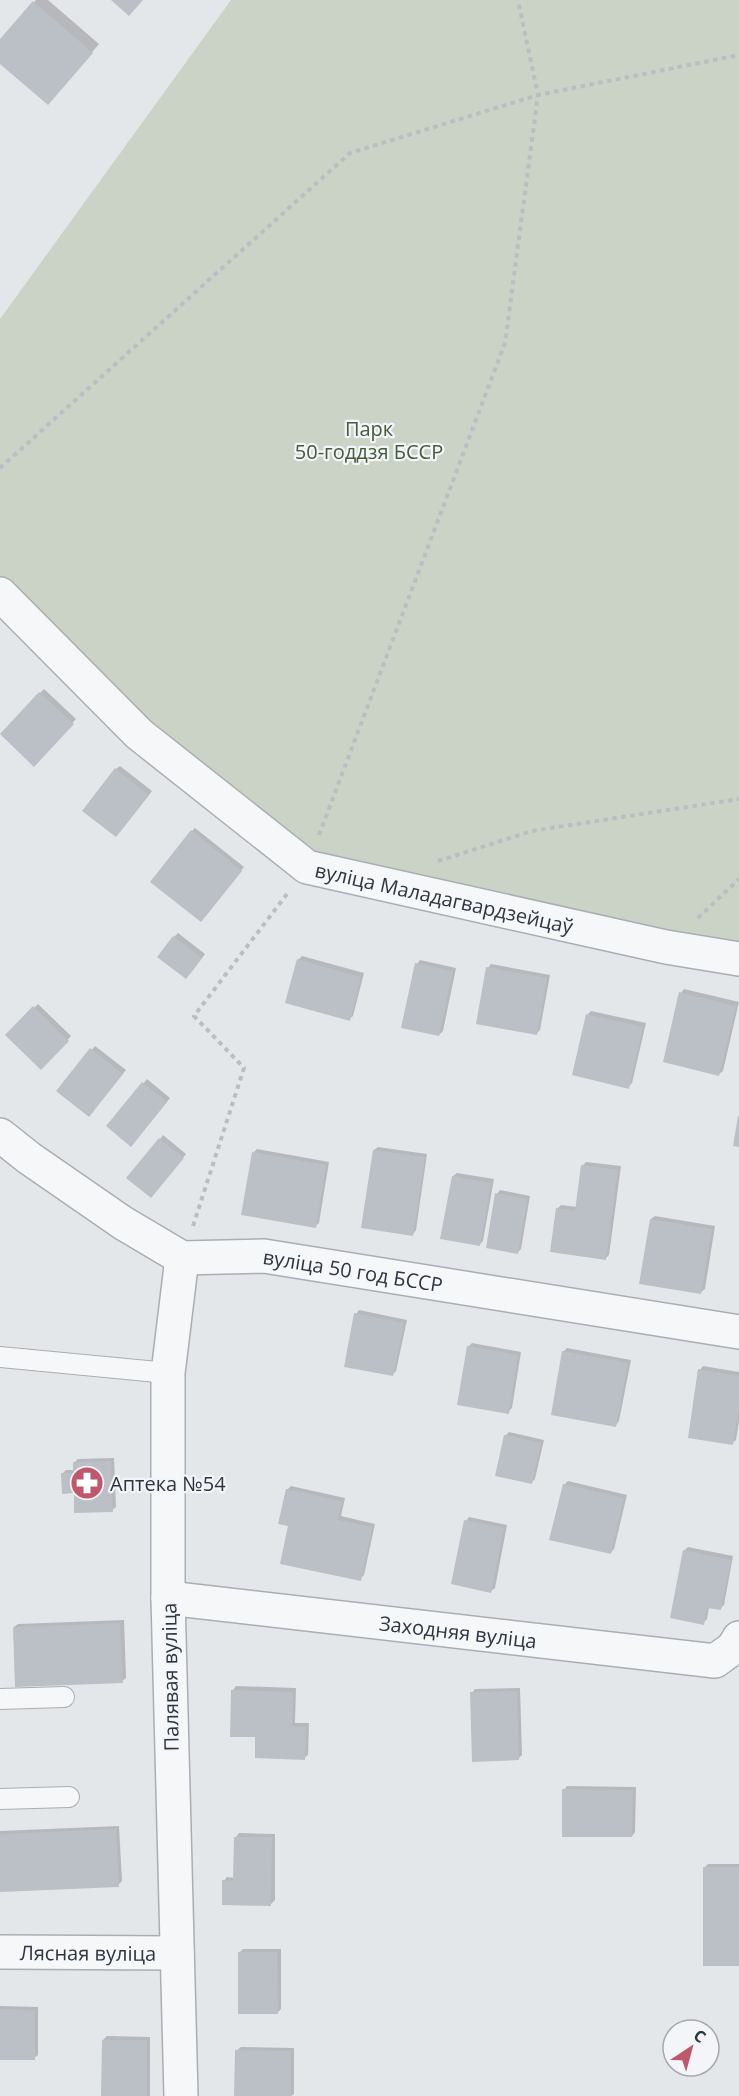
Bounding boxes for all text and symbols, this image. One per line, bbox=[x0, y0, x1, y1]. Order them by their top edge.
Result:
park label: Парк 50-годдзя БССР bbox=[295, 415, 443, 465]
street label: вуліца Маладагвардзейцаў bbox=[313, 856, 577, 940]
street label: вуліца 50 год БССР bbox=[261, 1243, 445, 1298]
pharmacy icon: Аптека №54 bbox=[69, 1465, 105, 1501]
place label: Аптека №54 bbox=[110, 1470, 226, 1497]
street label: Палявая вуліца bbox=[155, 1602, 185, 1752]
street label: Заходняя вуліца bbox=[378, 1609, 538, 1654]
street label: Лясная вуліца bbox=[20, 1939, 156, 1966]
north arrow bbox=[661, 2018, 721, 2078]
text: С bbox=[689, 2024, 710, 2048]

